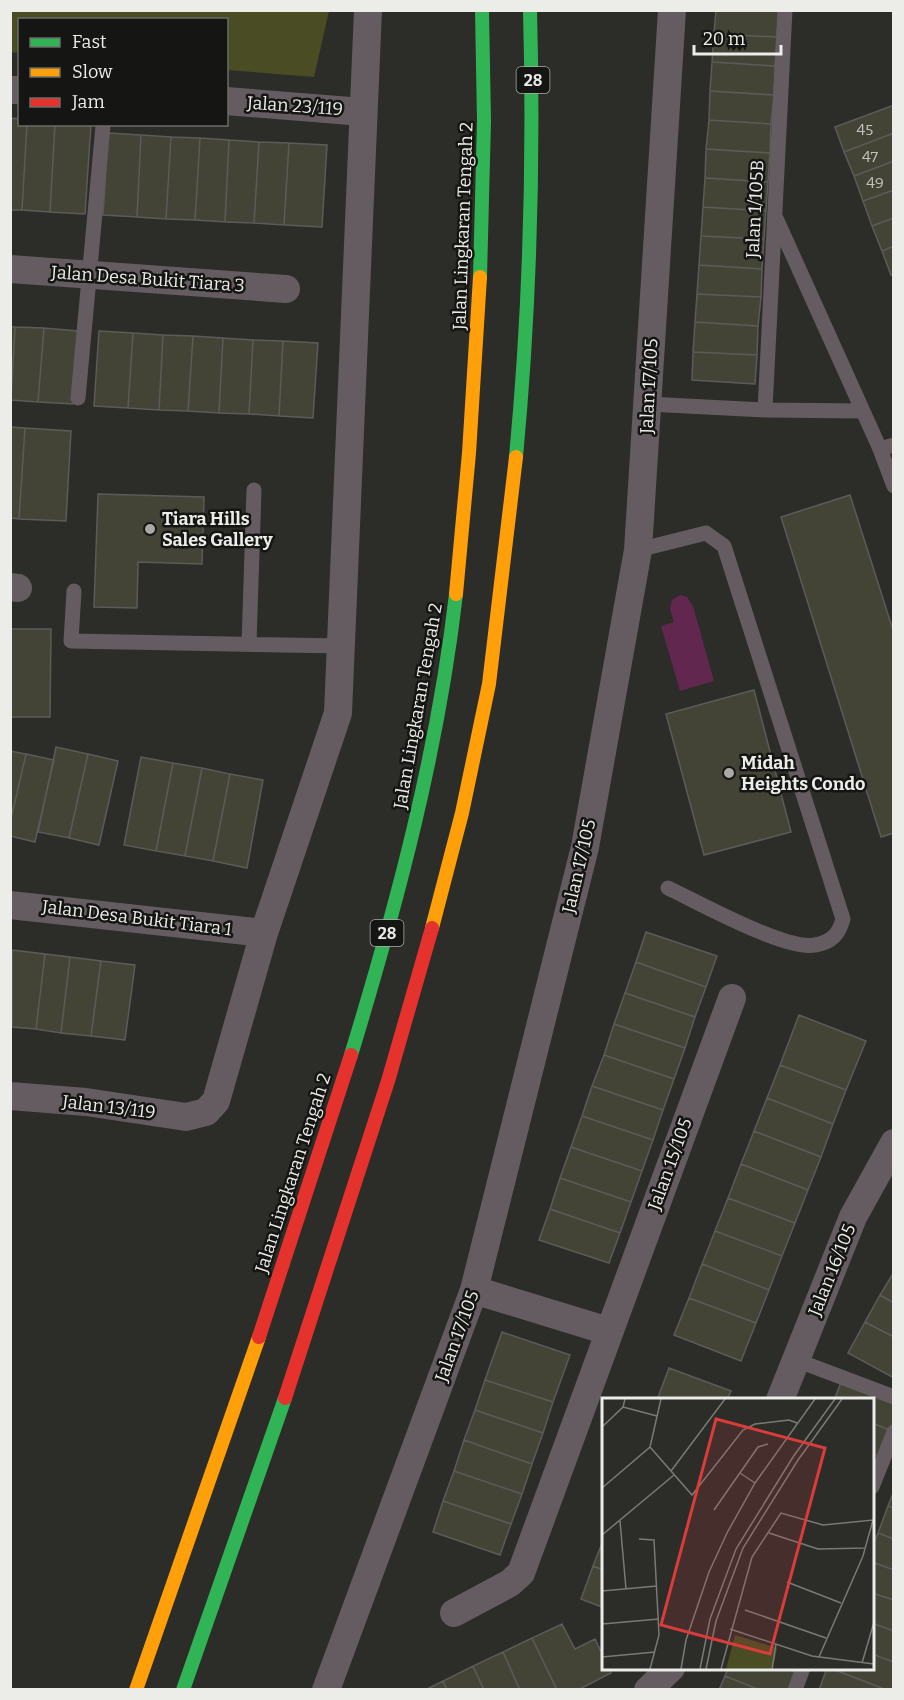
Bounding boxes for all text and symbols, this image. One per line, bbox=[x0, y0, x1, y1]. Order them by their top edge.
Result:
legend bbox=[18, 18, 228, 126]
scale bar bbox=[694, 18, 781, 56]
text: 20 m bbox=[703, 28, 745, 50]
text: Fast bbox=[72, 31, 107, 53]
text: Slow bbox=[72, 61, 113, 83]
road number: 28 bbox=[516, 67, 550, 93]
text: Jam bbox=[71, 91, 105, 113]
street label: Jalan 23/119 bbox=[245, 92, 344, 120]
street label: Jalan Lingkaran Tengah 2 bbox=[448, 121, 478, 331]
house number: 45 bbox=[857, 121, 873, 139]
house number: 47 bbox=[862, 148, 879, 166]
street label: Jalan 1/105B bbox=[741, 159, 769, 260]
house number: 49 bbox=[866, 174, 884, 192]
street label: Jalan Desa Bukit Tiara 3 bbox=[50, 261, 245, 297]
street label: Jalan 17/105 bbox=[635, 338, 662, 435]
place label: Tiara Hills Sales Gallery bbox=[162, 508, 274, 551]
marker: Tiara Hills Sales Gallery bbox=[143, 522, 157, 536]
street label: Jalan Lingkaran Tengah 2 bbox=[389, 601, 447, 811]
place label: Midah Heights Condo bbox=[741, 752, 866, 795]
marker: Midah Heights Condo bbox=[722, 766, 736, 780]
street label: Jalan 17/105 bbox=[557, 817, 600, 916]
street label: Jalan Desa Bukit Tiara 1 bbox=[40, 895, 234, 941]
road number: 28 bbox=[370, 920, 404, 946]
street label: Jalan Lingkaran Tengah 2 bbox=[250, 1071, 336, 1276]
street label: Jalan 13/119 bbox=[60, 1090, 157, 1124]
street label: Jalan 15/105 bbox=[643, 1115, 697, 1214]
street label: Jalan 16/105 bbox=[803, 1221, 860, 1320]
street label: Jalan 17/105 bbox=[430, 1287, 484, 1386]
inset map bbox=[602, 1398, 874, 1670]

